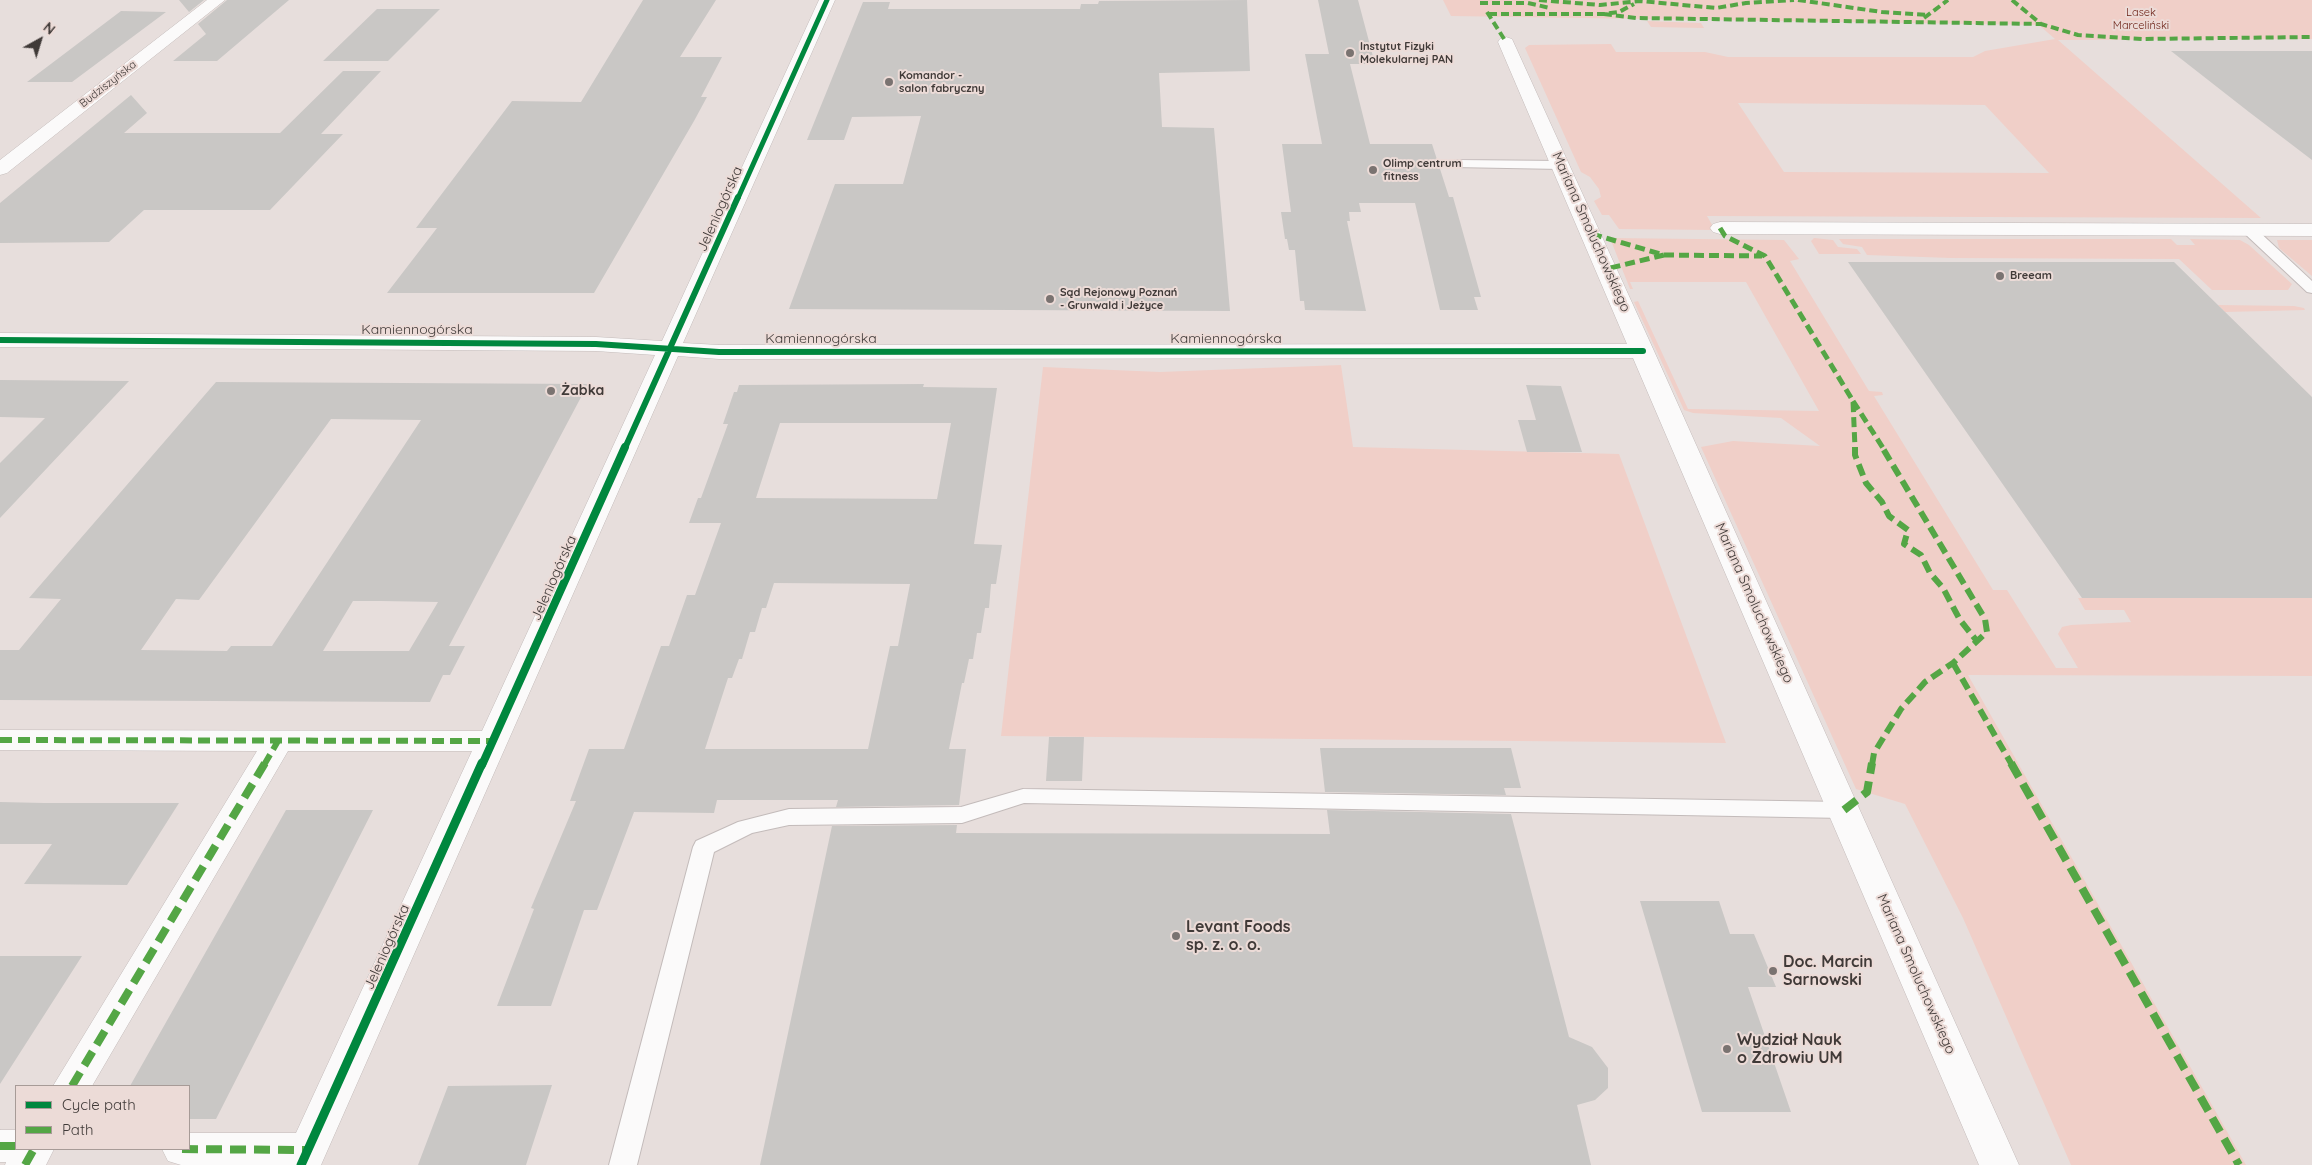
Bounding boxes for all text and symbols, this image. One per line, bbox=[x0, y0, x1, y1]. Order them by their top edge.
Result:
park label: Lasek Marceliński bbox=[2113, 6, 2169, 32]
north arrow bbox=[15, 15, 65, 65]
text: N bbox=[40, 18, 59, 39]
place label: Instytut Fizyki Molekularnej PAN bbox=[1360, 40, 1453, 66]
marker: Instytut Fizyki Molekularnej PAN bbox=[1344, 47, 1356, 59]
street label: Budziszyńska bbox=[77, 58, 139, 110]
place label: Komandor - salon fabryczny bbox=[899, 69, 984, 95]
marker: Komandor - salon fabryczny bbox=[883, 76, 895, 88]
street label: Mariana Smoluchowskiego bbox=[1548, 149, 1634, 315]
place label: Olimp centrum fitness bbox=[1383, 157, 1462, 183]
street label: Jeleniogórska bbox=[694, 164, 746, 254]
marker: Olimp centrum fitness bbox=[1367, 164, 1379, 176]
place label: Breeam bbox=[2010, 269, 2052, 283]
marker: Breeam bbox=[1994, 270, 2006, 282]
place label: Sąd Rejonowy Poznań - Grunwald i Jeżyce bbox=[1060, 286, 1177, 312]
marker: Sąd Rejonowy Poznań - Grunwald i Jeżyce bbox=[1044, 293, 1056, 305]
street label: Kamiennogórska bbox=[361, 322, 473, 338]
street label: Kamiennogórska bbox=[765, 331, 877, 347]
street label: Kamiennogórska bbox=[1170, 331, 1282, 347]
place label: Żabka bbox=[561, 383, 604, 399]
marker: Żabka bbox=[545, 385, 557, 397]
street label: Mariana Smoluchowskiego bbox=[1711, 520, 1797, 686]
street label: Jeleniogórska bbox=[528, 533, 580, 623]
street label: Mariana Smoluchowskiego bbox=[1873, 891, 1959, 1057]
street label: Jeleniogórska bbox=[361, 902, 413, 992]
place label: Levant Foods sp. z. o. o. bbox=[1186, 917, 1290, 955]
marker: Levant Foods sp. z. o. o. bbox=[1170, 930, 1182, 942]
place label: Doc. Marcin Sarnowski bbox=[1783, 952, 1873, 990]
marker: Doc. Marcin Sarnowski bbox=[1767, 965, 1779, 977]
place label: Wydział Nauk o Zdrowiu UM bbox=[1737, 1030, 1843, 1068]
marker: Wydział Nauk o Zdrowiu UM bbox=[1721, 1043, 1733, 1055]
legend bbox=[15, 1085, 190, 1150]
text: Cycle path bbox=[62, 1095, 136, 1114]
text: Path bbox=[62, 1120, 94, 1139]

